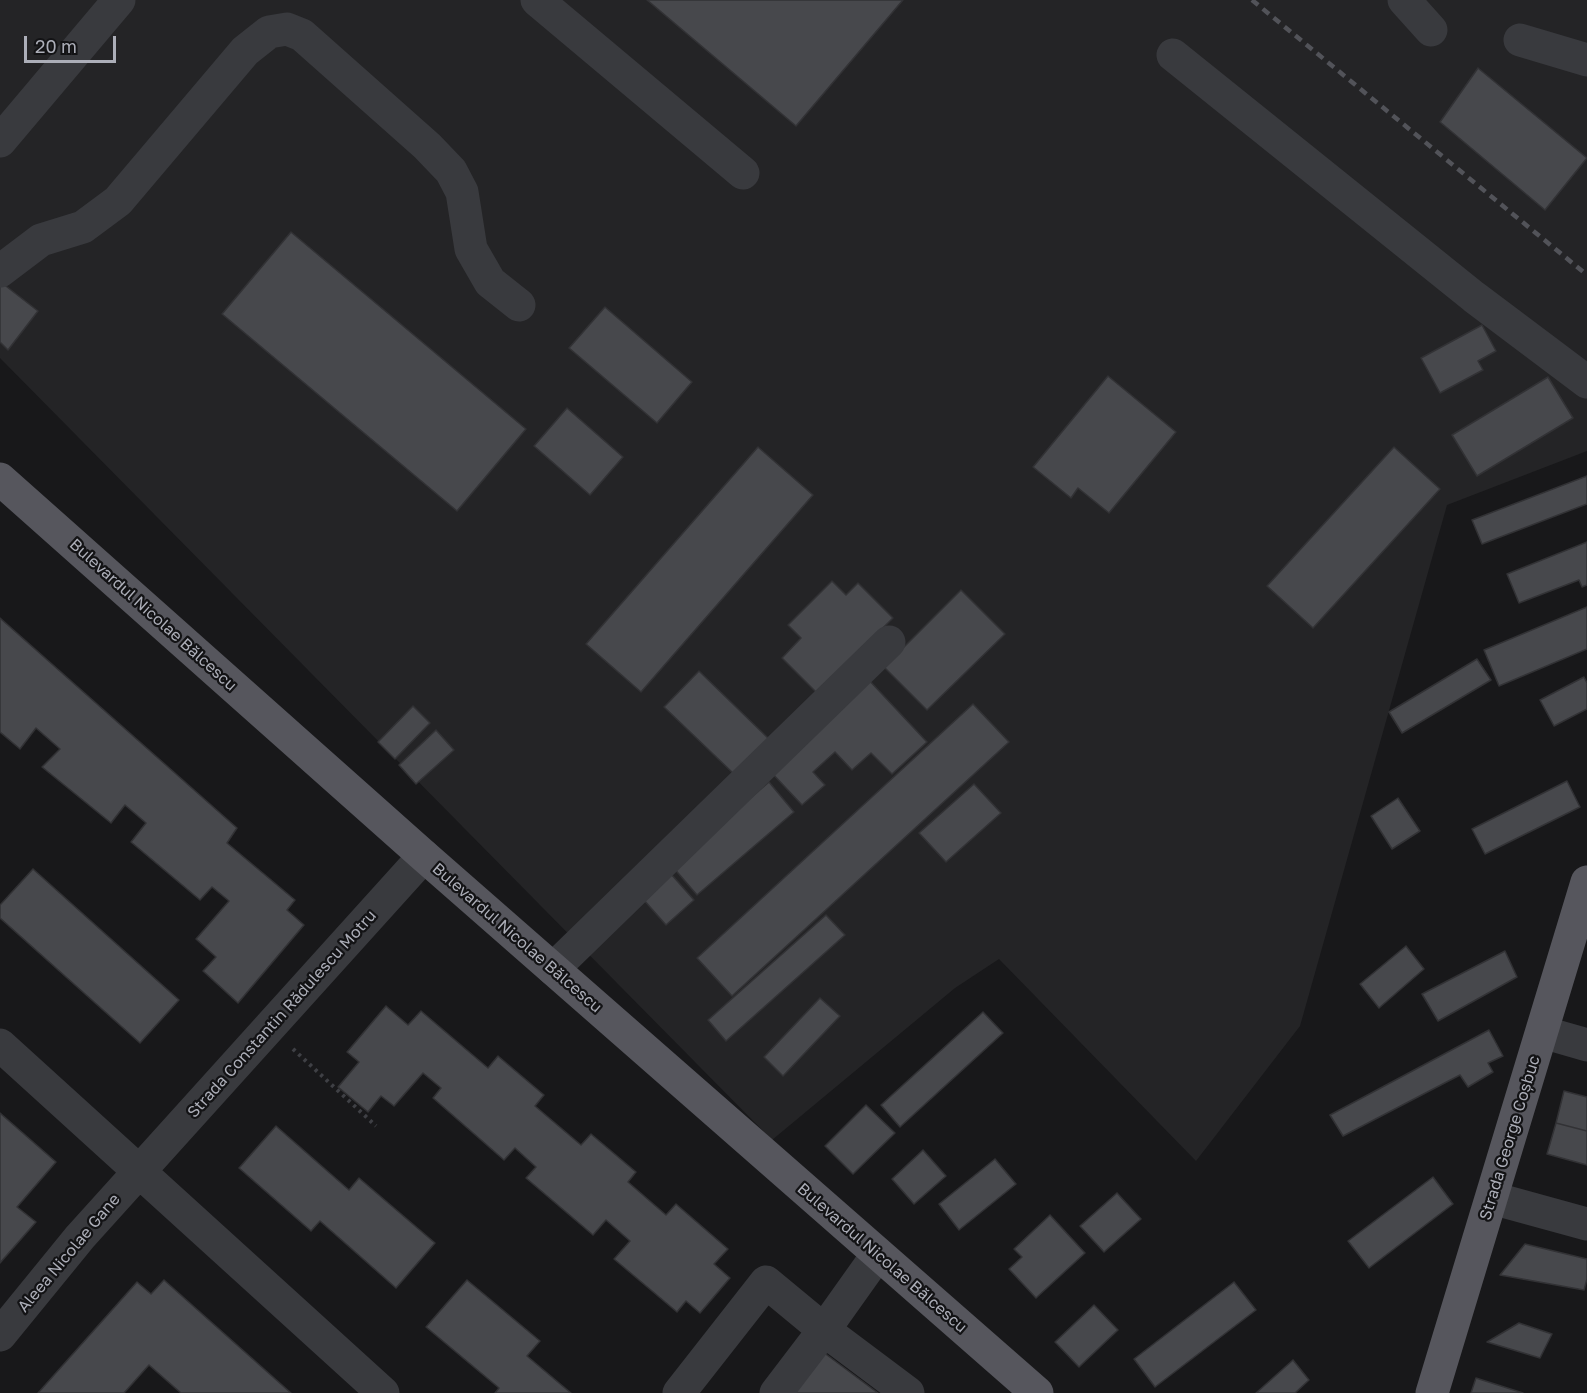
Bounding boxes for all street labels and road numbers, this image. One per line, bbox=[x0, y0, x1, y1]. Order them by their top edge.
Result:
street label: Bulevardul Nicolae Bălcescu bbox=[65, 535, 241, 695]
street label: Bulevardul Nicolae Bălcescu bbox=[428, 859, 606, 1017]
street label: Strada Constantin Rădulescu Motru bbox=[184, 906, 380, 1122]
street label: Strada George Coșbuc bbox=[1476, 1053, 1544, 1223]
street label: Bulevardul Nicolae Bălcescu bbox=[793, 1179, 971, 1337]
street label: Aleea Nicolae Gane bbox=[14, 1190, 124, 1316]

